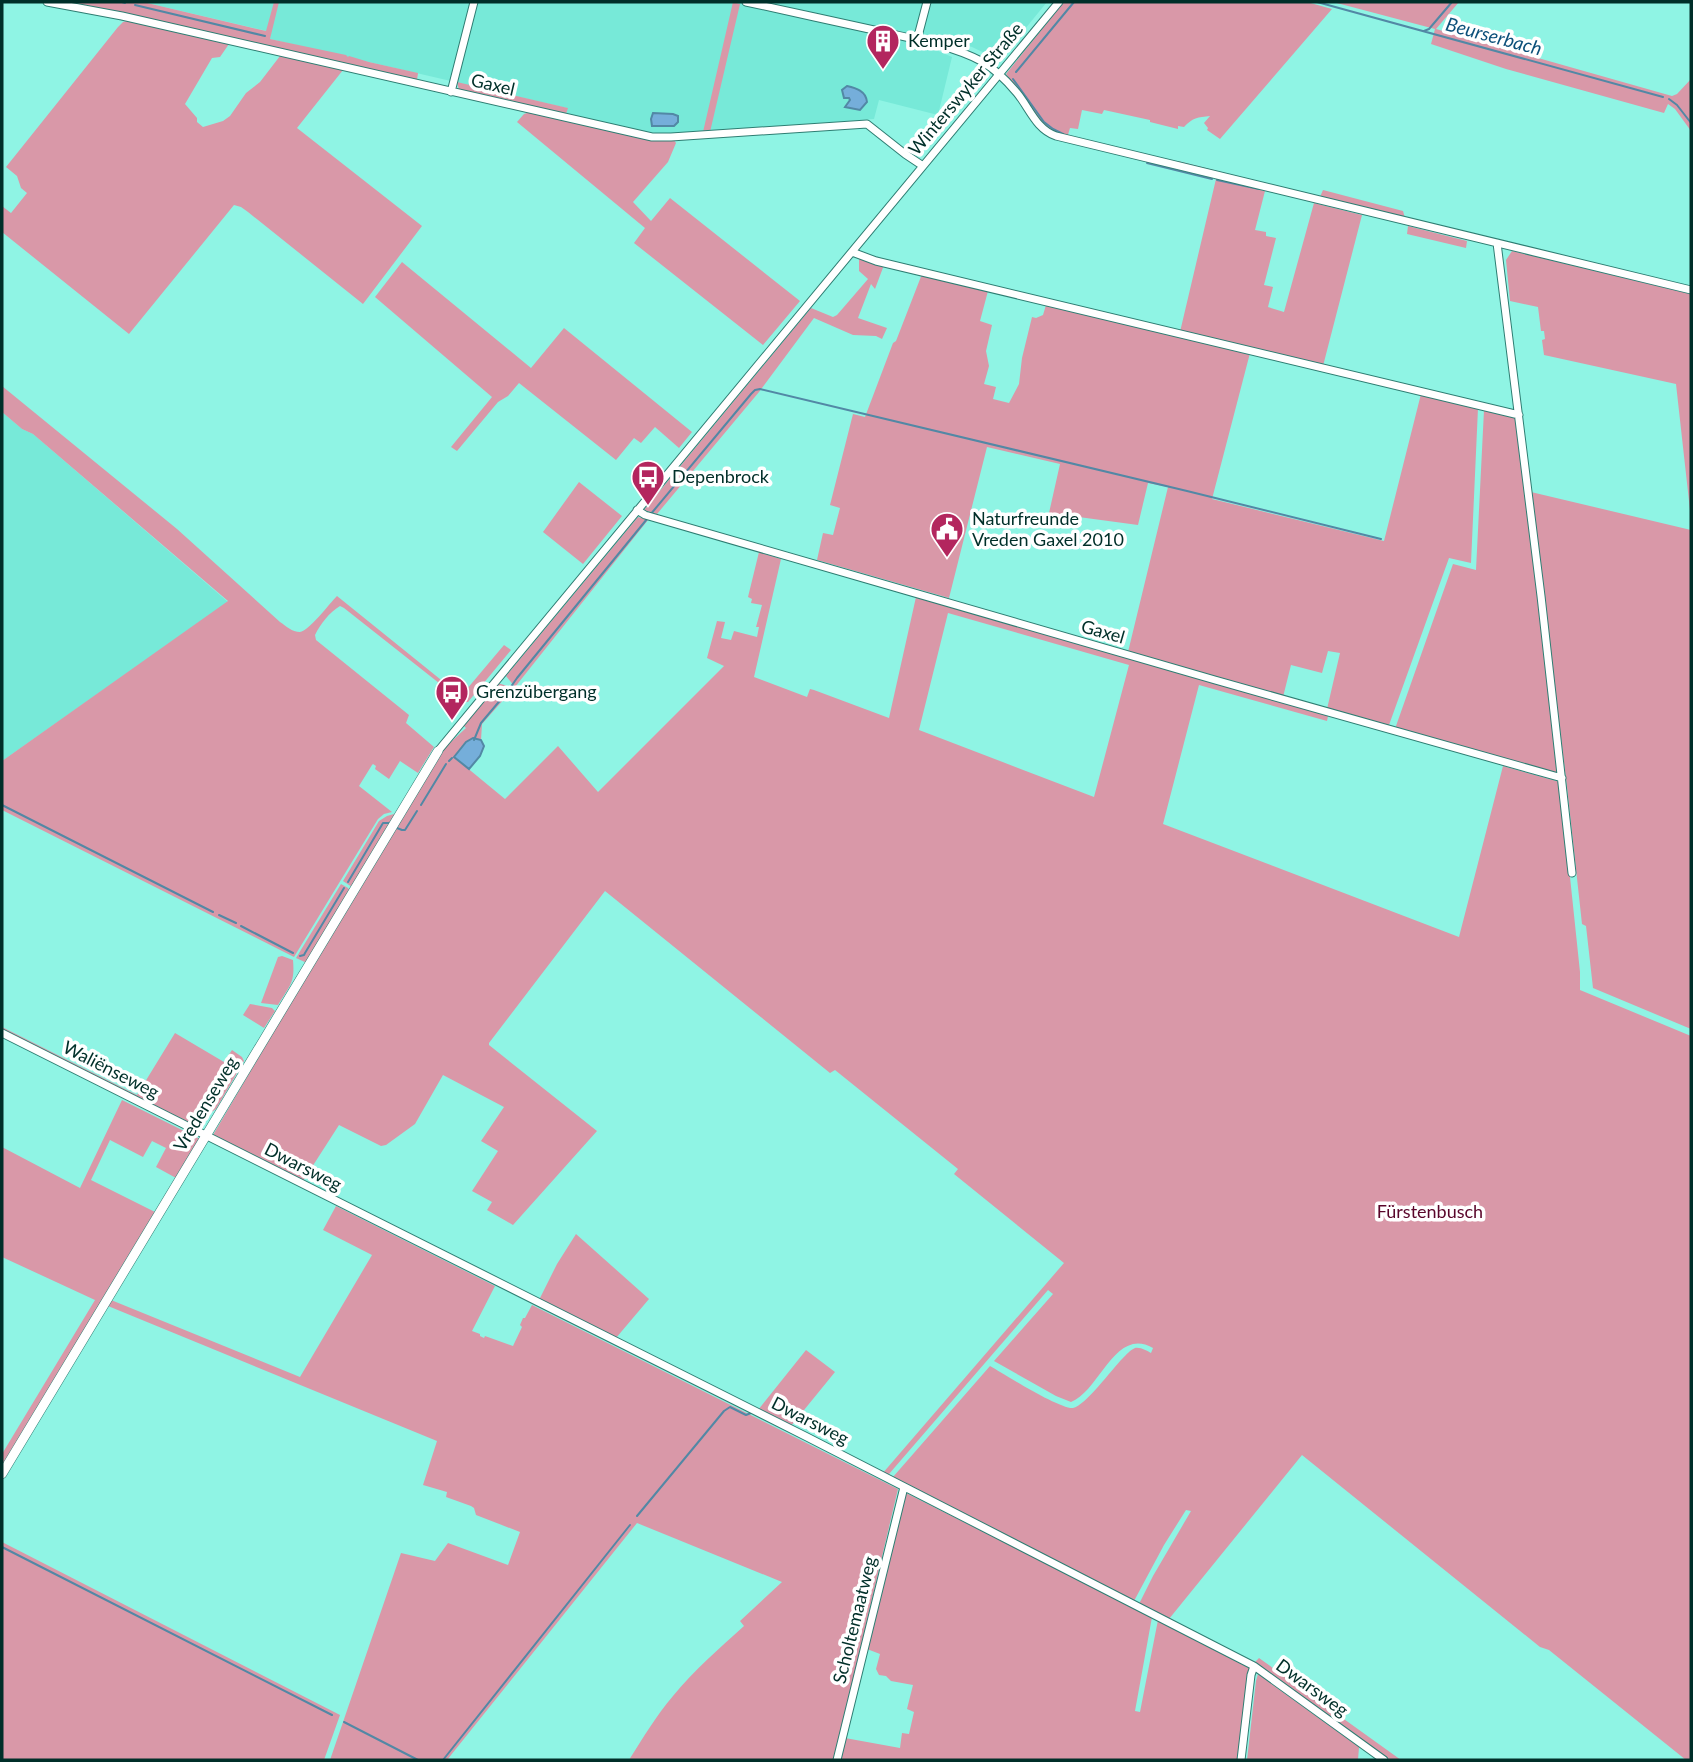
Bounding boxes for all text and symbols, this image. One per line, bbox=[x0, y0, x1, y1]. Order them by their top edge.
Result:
water label: Beurserbach bbox=[1444, 12, 1545, 59]
street label: Winterswyker Straße bbox=[903, 18, 1027, 159]
building icon: Kemper bbox=[864, 22, 902, 71]
place label: Kemper bbox=[908, 29, 970, 51]
street label: Gaxel bbox=[469, 68, 517, 100]
bus stop icon: Depenbrock bbox=[629, 458, 667, 507]
place label: Depenbrock bbox=[672, 465, 770, 487]
place label: Naturfreunde Vreden Gaxel 2010 bbox=[972, 507, 1124, 550]
public building icon: Naturfreunde Vreden Gaxel 2010 bbox=[928, 510, 966, 559]
street label: Gaxel bbox=[1079, 614, 1128, 648]
bus stop icon: Grenzübergang bbox=[433, 673, 471, 722]
place label: Grenzübergang bbox=[476, 680, 597, 702]
street label: Waliënseweg bbox=[60, 1036, 163, 1103]
street label: Vredenseweg bbox=[168, 1052, 242, 1155]
street label: Dwarsweg bbox=[261, 1137, 346, 1195]
park label: Fürstenbusch bbox=[1377, 1200, 1483, 1222]
street label: Dwarsweg bbox=[768, 1391, 853, 1449]
street label: Scholtemaatweg bbox=[828, 1554, 881, 1686]
street label: Dwarsweg bbox=[1272, 1654, 1353, 1721]

